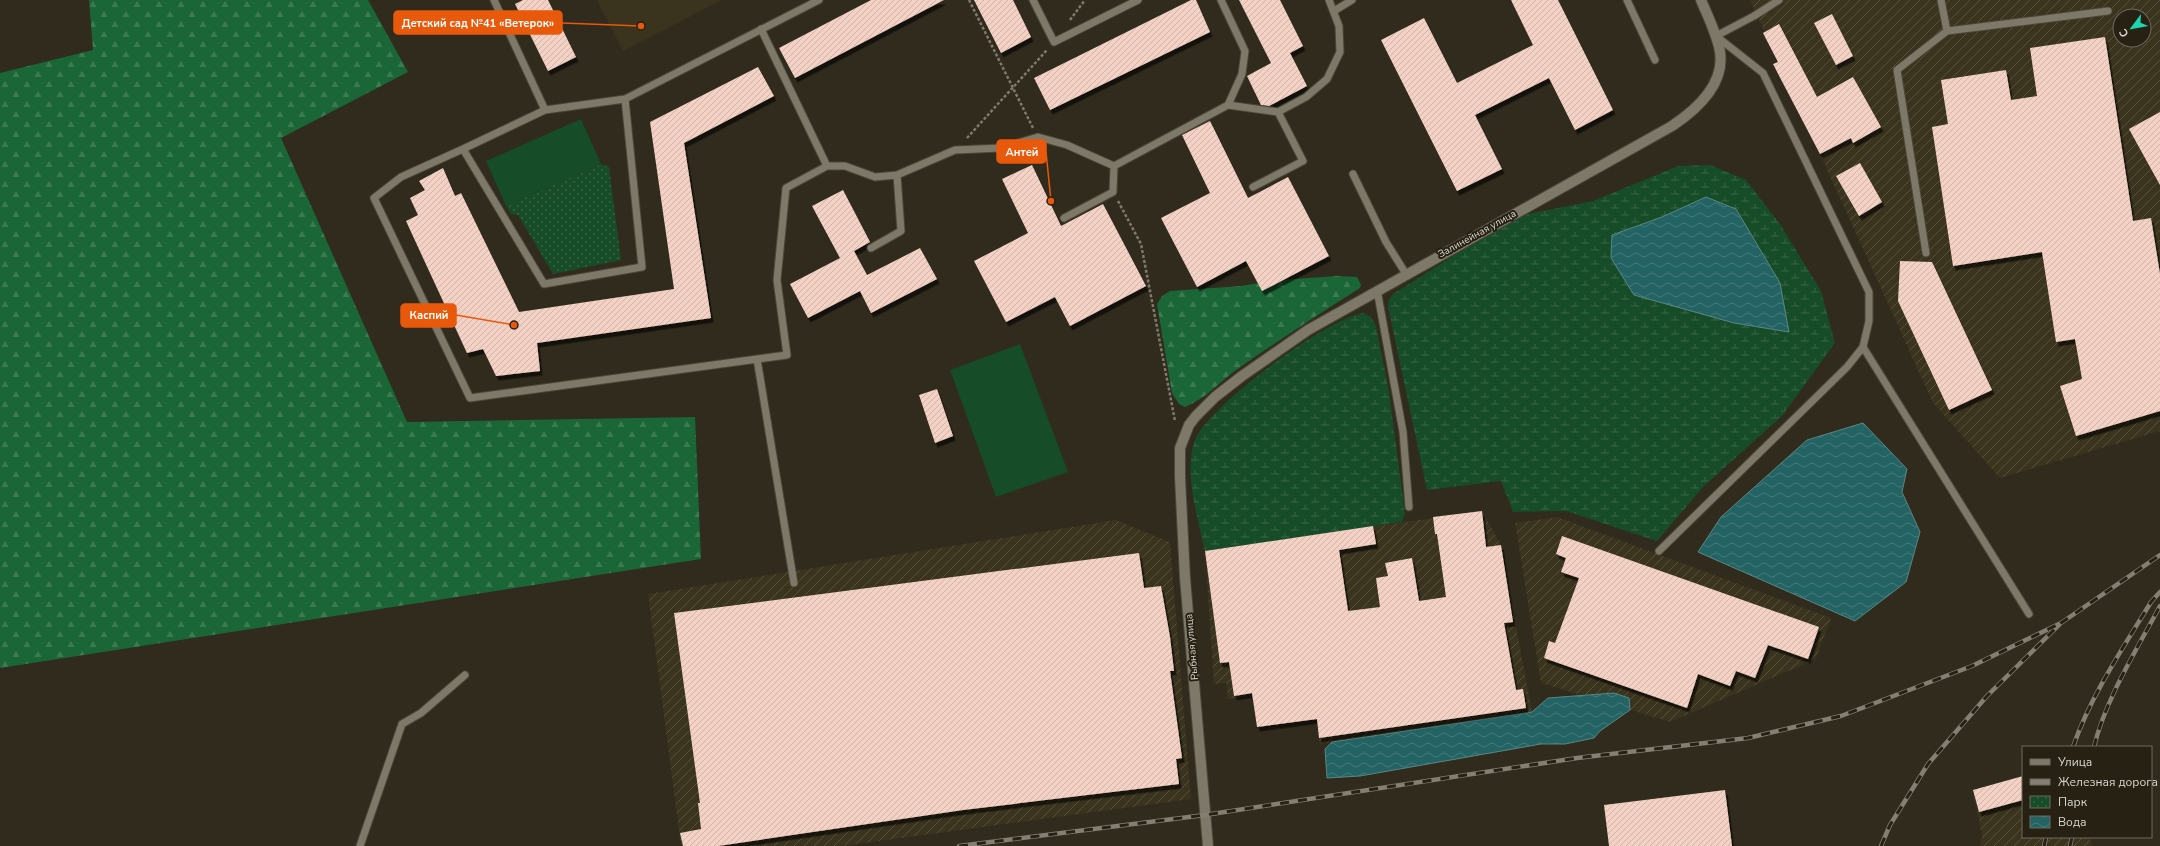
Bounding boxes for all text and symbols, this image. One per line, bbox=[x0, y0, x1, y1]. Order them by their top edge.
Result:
north arrow bbox=[2112, 8, 2152, 48]
callout: Детский сад №41 «Ветерок» bbox=[394, 11, 562, 34]
text: Детский сад №41 «Ветерок» bbox=[402, 16, 554, 31]
text: С bbox=[2115, 25, 2132, 40]
callout: Антей bbox=[997, 140, 1046, 163]
text: Антей bbox=[1006, 145, 1038, 160]
street label: Залинейная улица bbox=[1435, 207, 1519, 261]
callout: Каспий bbox=[401, 304, 456, 327]
text: Каспий bbox=[410, 308, 448, 323]
street label: Рыбная улица bbox=[1182, 613, 1202, 681]
legend bbox=[2022, 746, 2152, 838]
text: Улица bbox=[2057, 754, 2092, 770]
text: Железная дорога bbox=[2058, 774, 2158, 790]
text: Парк bbox=[2058, 794, 2088, 810]
text: Вода bbox=[2058, 814, 2086, 830]

